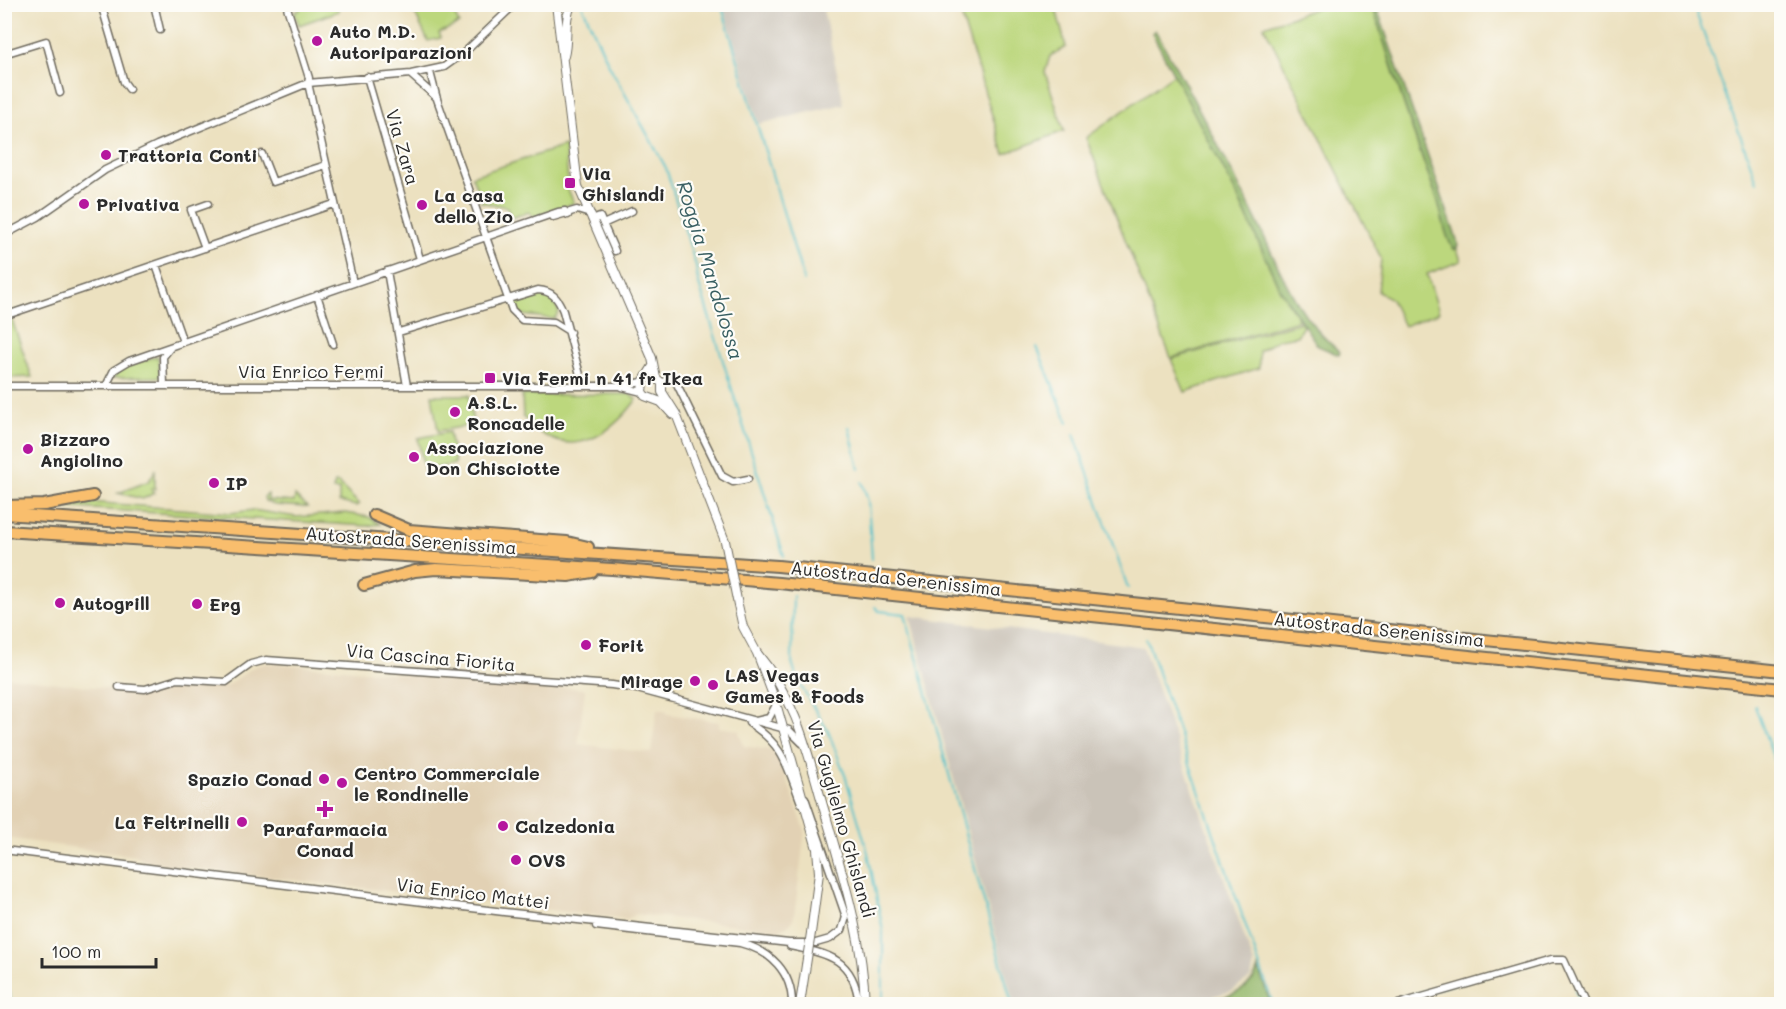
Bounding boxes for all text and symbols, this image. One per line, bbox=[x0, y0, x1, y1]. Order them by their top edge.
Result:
place label: Auto M.D. Autoriparazioni bbox=[329, 19, 473, 64]
marker: Auto M.D. Autoriparazioni bbox=[310, 34, 324, 48]
street label: Via Zara bbox=[381, 106, 425, 188]
place label: Trattoria Conti bbox=[118, 143, 258, 167]
marker: Trattoria Conti bbox=[99, 148, 113, 162]
place label: Via Ghislandi bbox=[582, 161, 665, 206]
marker: Via Ghislandi bbox=[563, 176, 577, 190]
water label: Roggia Mandolossa bbox=[671, 177, 751, 363]
place label: La casa dello Zio bbox=[434, 183, 513, 228]
place label: Privativa bbox=[96, 192, 179, 216]
marker: Privativa bbox=[77, 197, 91, 211]
marker: La casa dello Zio bbox=[415, 198, 429, 212]
street label: Via Enrico Fermi bbox=[238, 359, 384, 383]
place label: Via Fermi n 41 fr Ikea bbox=[502, 366, 703, 390]
marker: Via Fermi n 41 fr Ikea bbox=[483, 371, 497, 385]
place label: A.S.L. Roncadelle bbox=[467, 390, 565, 435]
marker: A.S.L. Roncadelle bbox=[448, 405, 462, 419]
place label: Bizzaro Angiolino bbox=[40, 427, 123, 472]
place label: Associazione Don Chisciotte bbox=[426, 435, 560, 480]
marker: Bizzaro Angiolino bbox=[21, 442, 35, 456]
marker: Associazione Don Chisciotte bbox=[407, 450, 421, 464]
place label: IP bbox=[226, 471, 247, 495]
marker: IP bbox=[207, 476, 221, 490]
street label: Autostrada Serenissima bbox=[305, 521, 517, 559]
street label: Autostrada Serenissima bbox=[789, 555, 1003, 601]
place label: Autogrill bbox=[72, 591, 150, 615]
place label: Erg bbox=[209, 592, 241, 616]
marker: Autogrill bbox=[53, 596, 67, 610]
marker: Erg bbox=[190, 597, 204, 611]
street label: Autostrada Serenissima bbox=[1272, 606, 1486, 652]
place label: Forit bbox=[598, 633, 644, 657]
street label: Via Cascina Fiorita bbox=[345, 638, 517, 676]
marker: Forit bbox=[579, 638, 593, 652]
place label: LAS Vegas Games & Foods bbox=[725, 663, 864, 708]
place label: Mirage bbox=[620, 669, 683, 693]
marker: Mirage bbox=[688, 674, 702, 688]
marker: LAS Vegas Games & Foods bbox=[706, 678, 720, 692]
street label: Via Guglielmo Ghislandi bbox=[802, 717, 882, 921]
place label: Centro Commerciale le Rondinelle bbox=[354, 761, 540, 806]
place label: Spazio Conad bbox=[188, 767, 312, 791]
marker: Spazio Conad bbox=[317, 772, 331, 786]
marker: Centro Commerciale le Rondinelle bbox=[335, 776, 349, 790]
marker: Parafarmacia Conad bbox=[318, 802, 332, 816]
place label: La Feltrinelli bbox=[115, 810, 230, 834]
place label: Calzedonia bbox=[515, 814, 615, 838]
marker: La Feltrinelli bbox=[235, 815, 249, 829]
place label: Parafarmacia Conad bbox=[262, 817, 388, 862]
marker: Calzedonia bbox=[496, 819, 510, 833]
place label: OVS bbox=[528, 848, 566, 872]
marker: OVS bbox=[509, 853, 523, 867]
street label: Via Enrico Mattei bbox=[395, 872, 551, 914]
scale bar bbox=[42, 931, 156, 969]
text: 100 m bbox=[51, 939, 101, 963]

